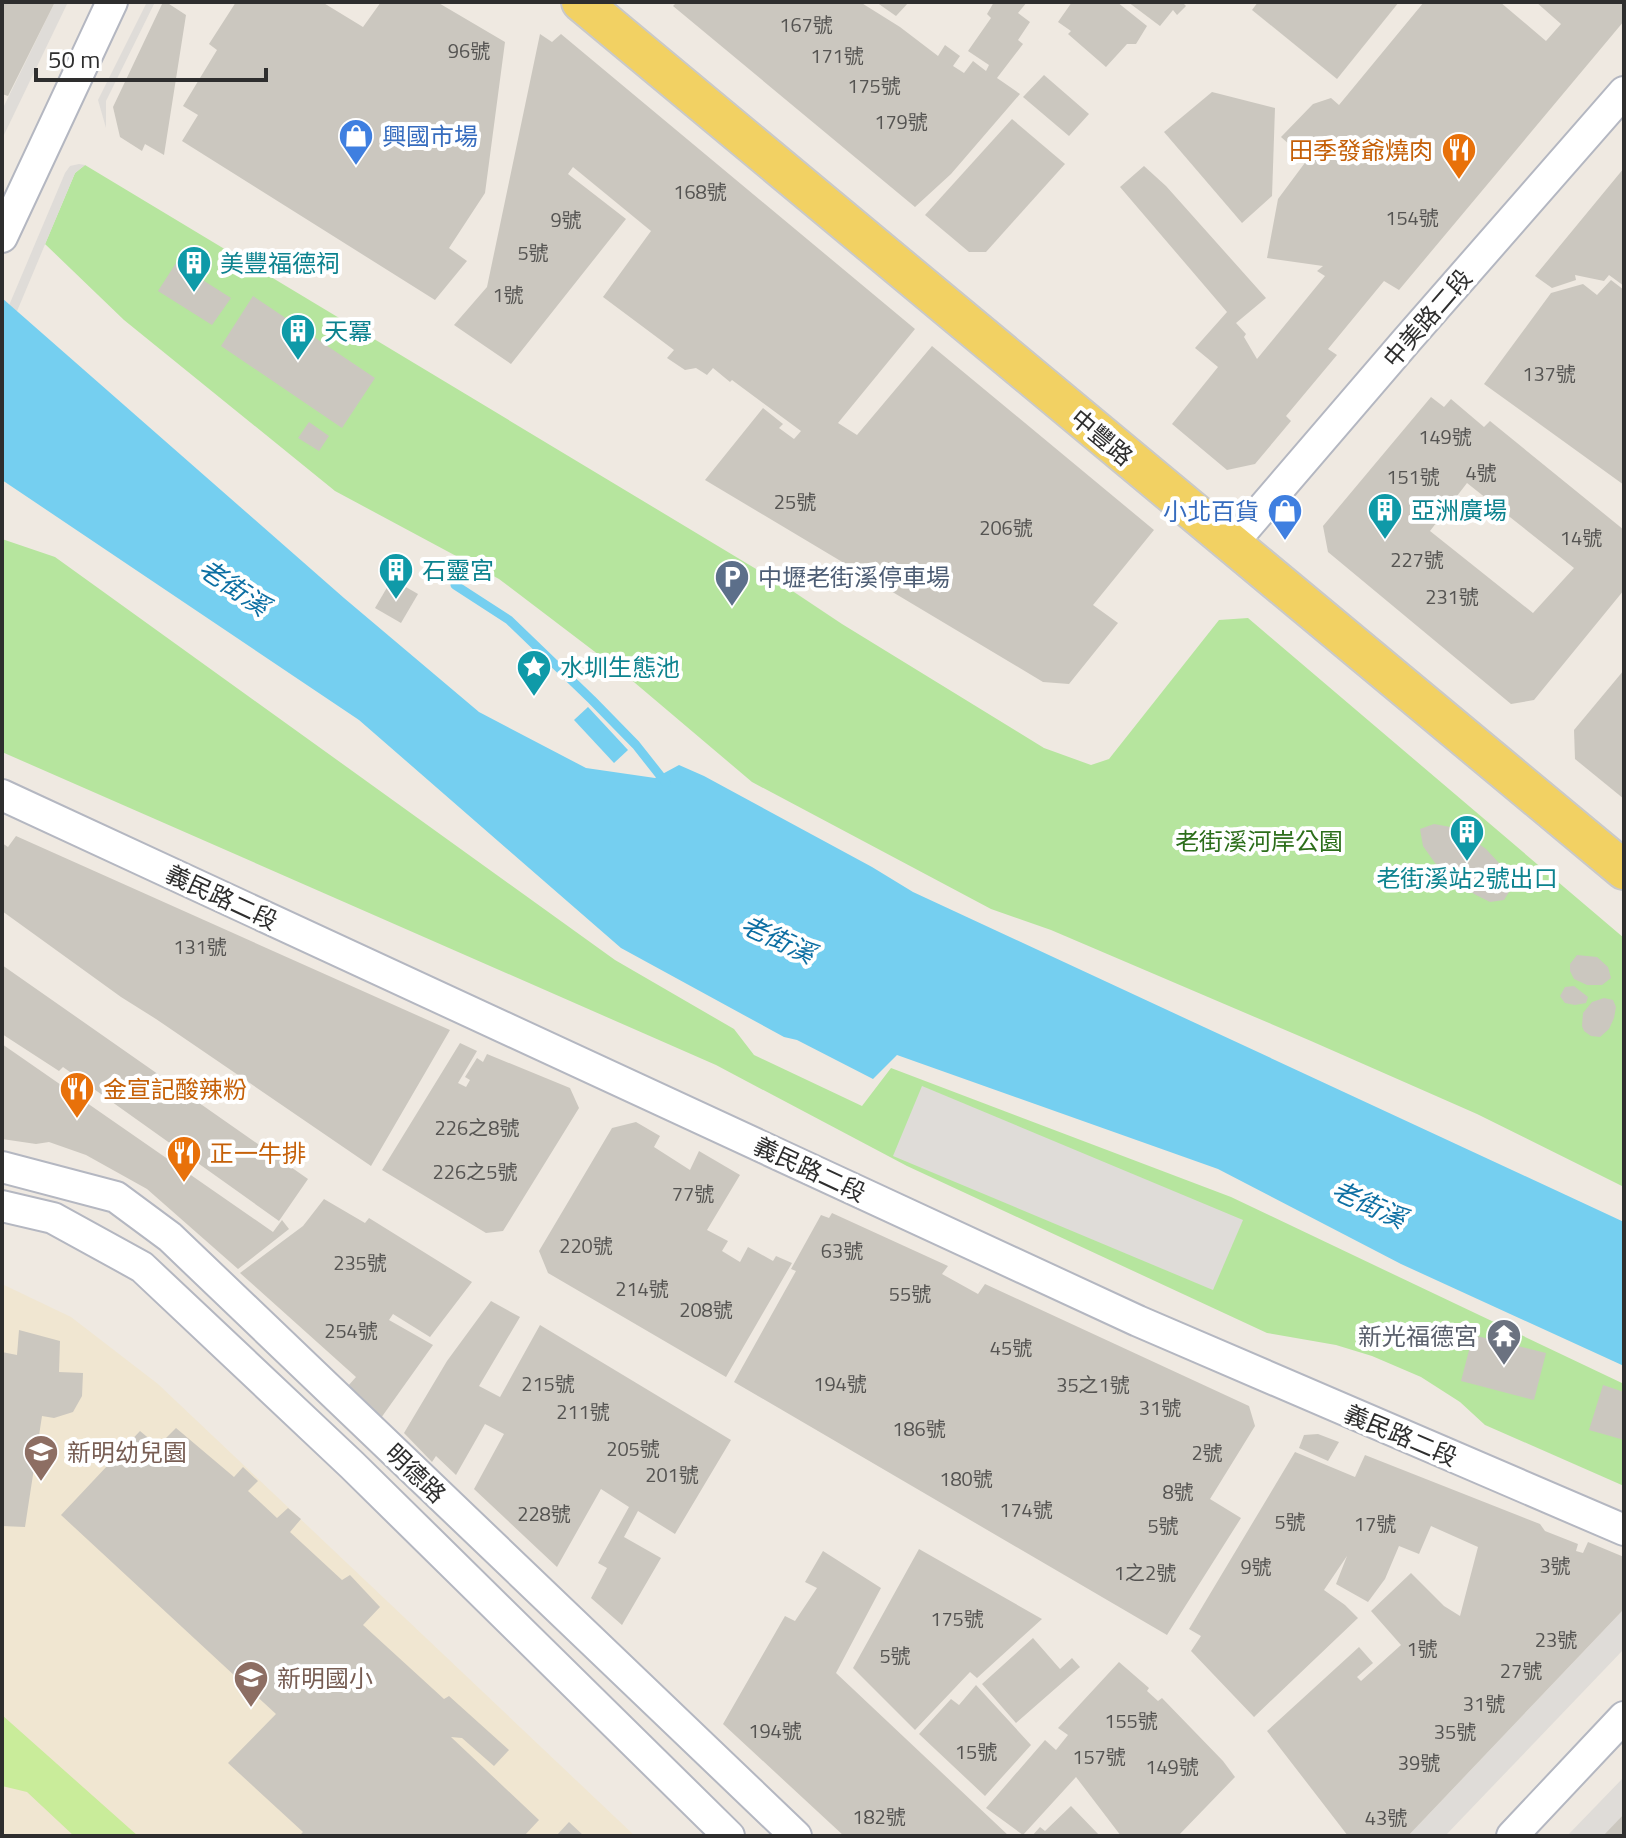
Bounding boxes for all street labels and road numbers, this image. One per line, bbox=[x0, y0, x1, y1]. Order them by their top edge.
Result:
street label: 中美路二段 bbox=[1374, 261, 1480, 375]
street label: 中豐路 bbox=[1063, 400, 1141, 474]
street label: 義民路二段 bbox=[160, 855, 284, 939]
street label: 義民路二段 bbox=[748, 1127, 872, 1211]
street label: 義民路二段 bbox=[1339, 1395, 1463, 1475]
street label: 明德路 bbox=[378, 1435, 454, 1511]

